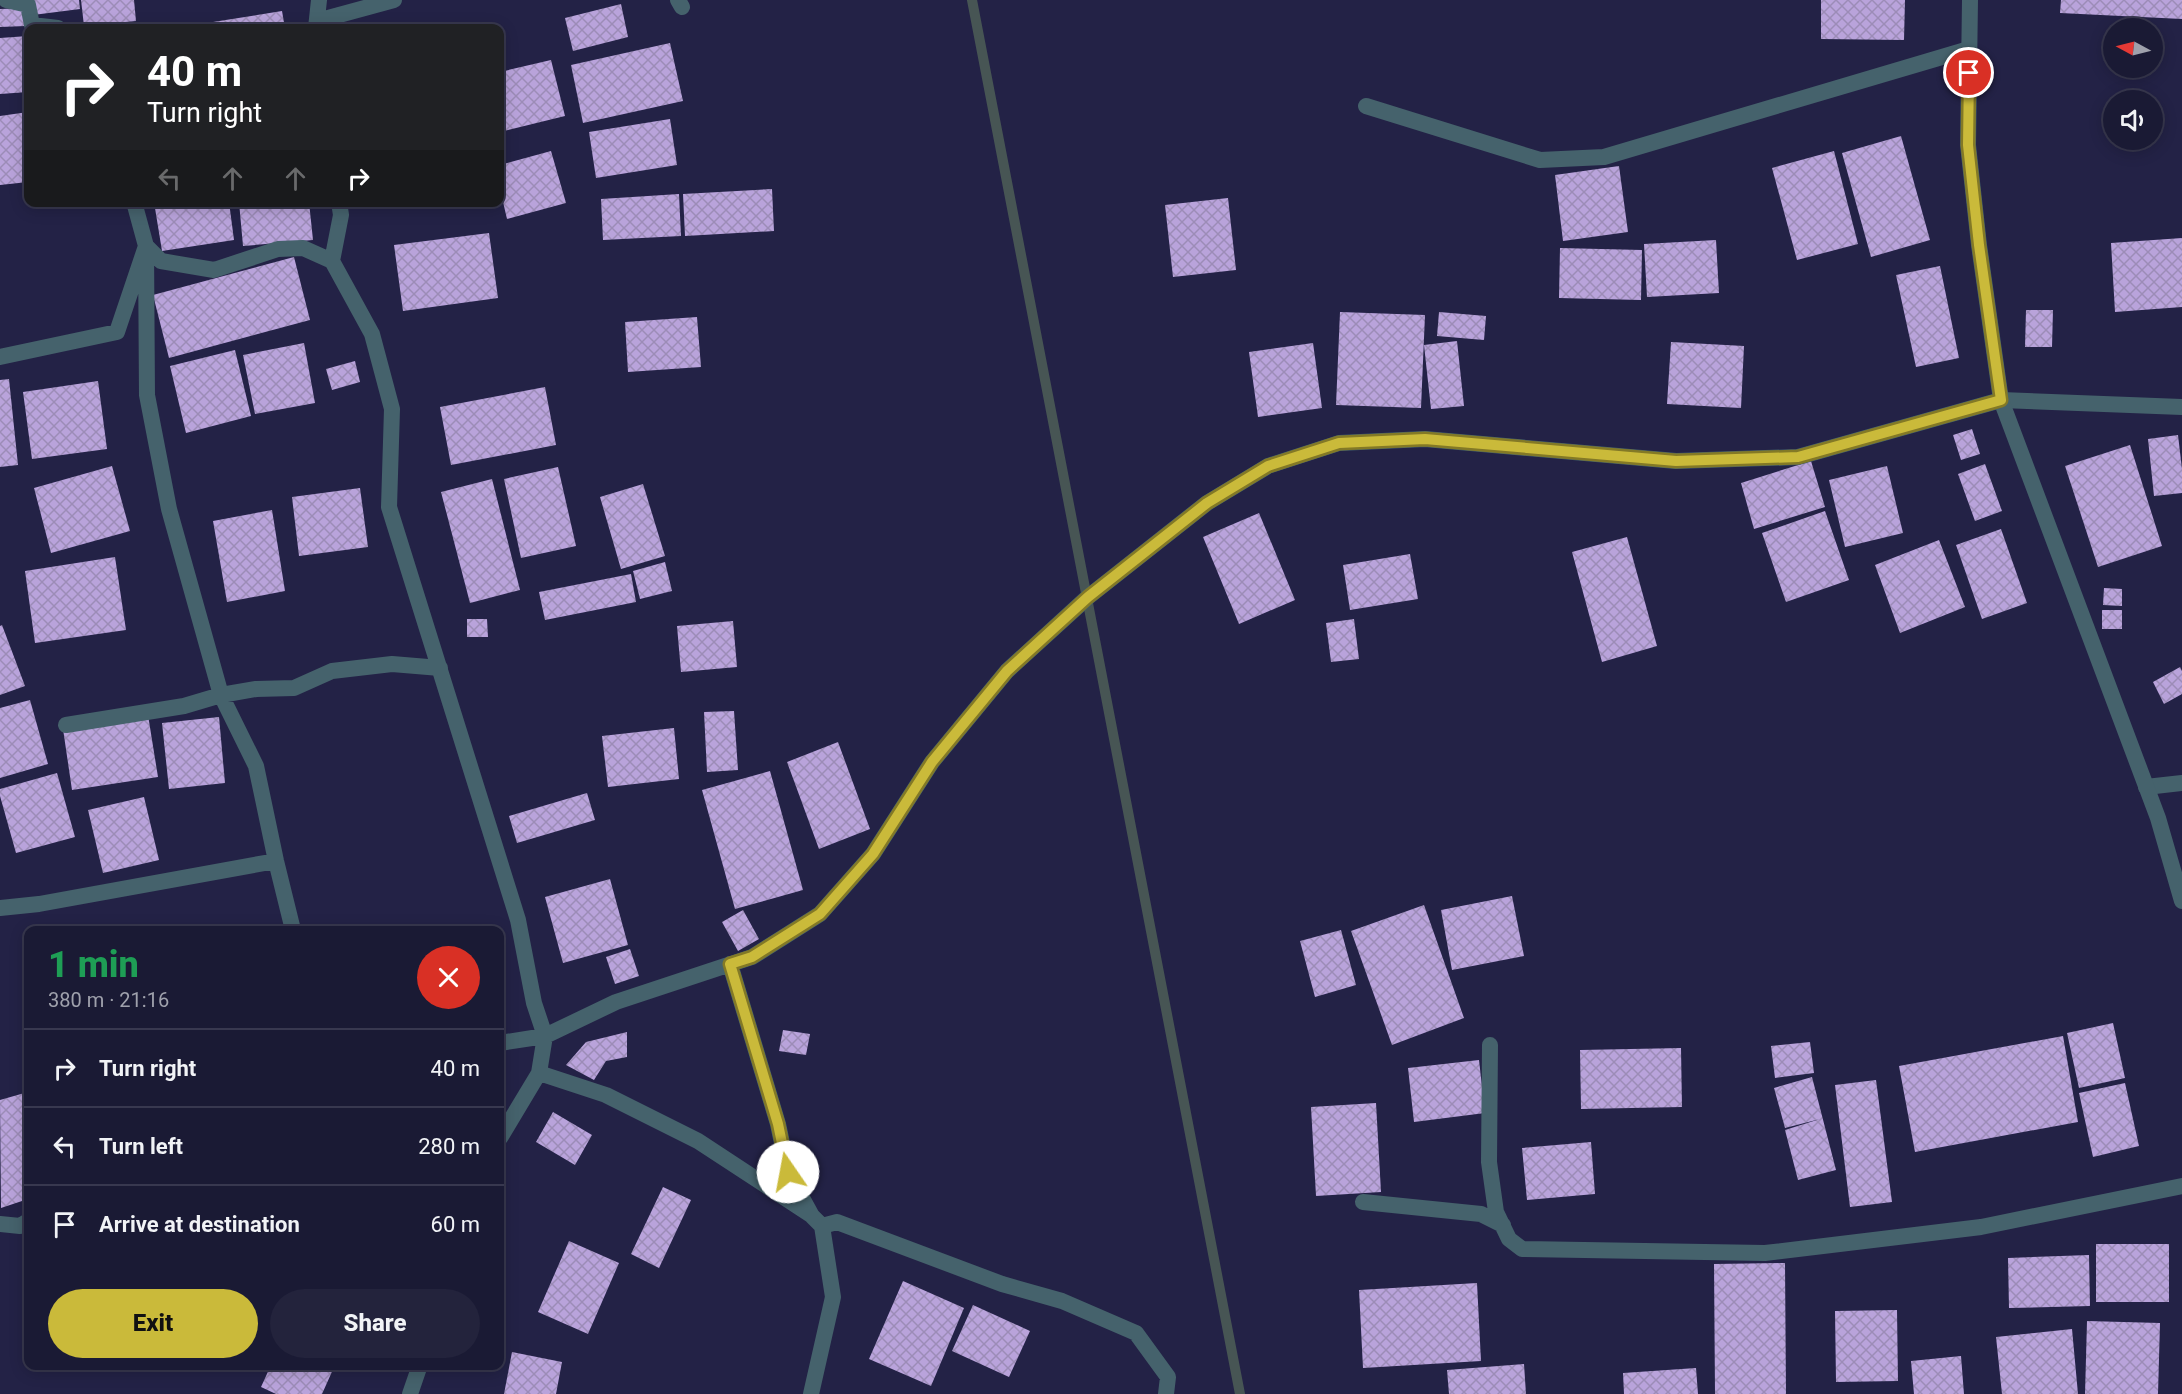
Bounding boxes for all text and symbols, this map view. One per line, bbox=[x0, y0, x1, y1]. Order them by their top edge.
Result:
north arrow bbox=[2103, 18, 2163, 78]
map controls bbox=[2103, 18, 2163, 150]
text: 40 m bbox=[147, 47, 242, 96]
pin bbox=[1943, 47, 1994, 98]
icon: right bbox=[48, 48, 126, 126]
icon: arrive bbox=[1952, 56, 1985, 89]
button: sound bbox=[2103, 90, 2163, 150]
text: Turn right bbox=[147, 97, 262, 129]
icon: left bbox=[153, 162, 186, 195]
icon: ahead bbox=[216, 162, 249, 195]
icon: ahead bbox=[279, 162, 312, 195]
icon: right bbox=[342, 162, 375, 195]
text: 1 min bbox=[48, 944, 139, 986]
button: close bbox=[417, 946, 480, 1009]
text: 380 m · 21:16 bbox=[48, 988, 169, 1012]
icon: right bbox=[48, 1052, 81, 1085]
text: Turn right bbox=[99, 1056, 196, 1081]
text: 40 m bbox=[431, 1056, 480, 1081]
icon: left bbox=[48, 1130, 81, 1163]
text: Turn left bbox=[99, 1134, 183, 1159]
text: 280 m bbox=[418, 1134, 480, 1159]
position arrow bbox=[756, 1140, 820, 1204]
icon: arrive bbox=[48, 1208, 81, 1241]
text: Arrive at destination bbox=[99, 1212, 300, 1237]
text: 60 m bbox=[431, 1212, 480, 1237]
button: Exit bbox=[48, 1289, 258, 1358]
button: Share bbox=[270, 1289, 480, 1358]

